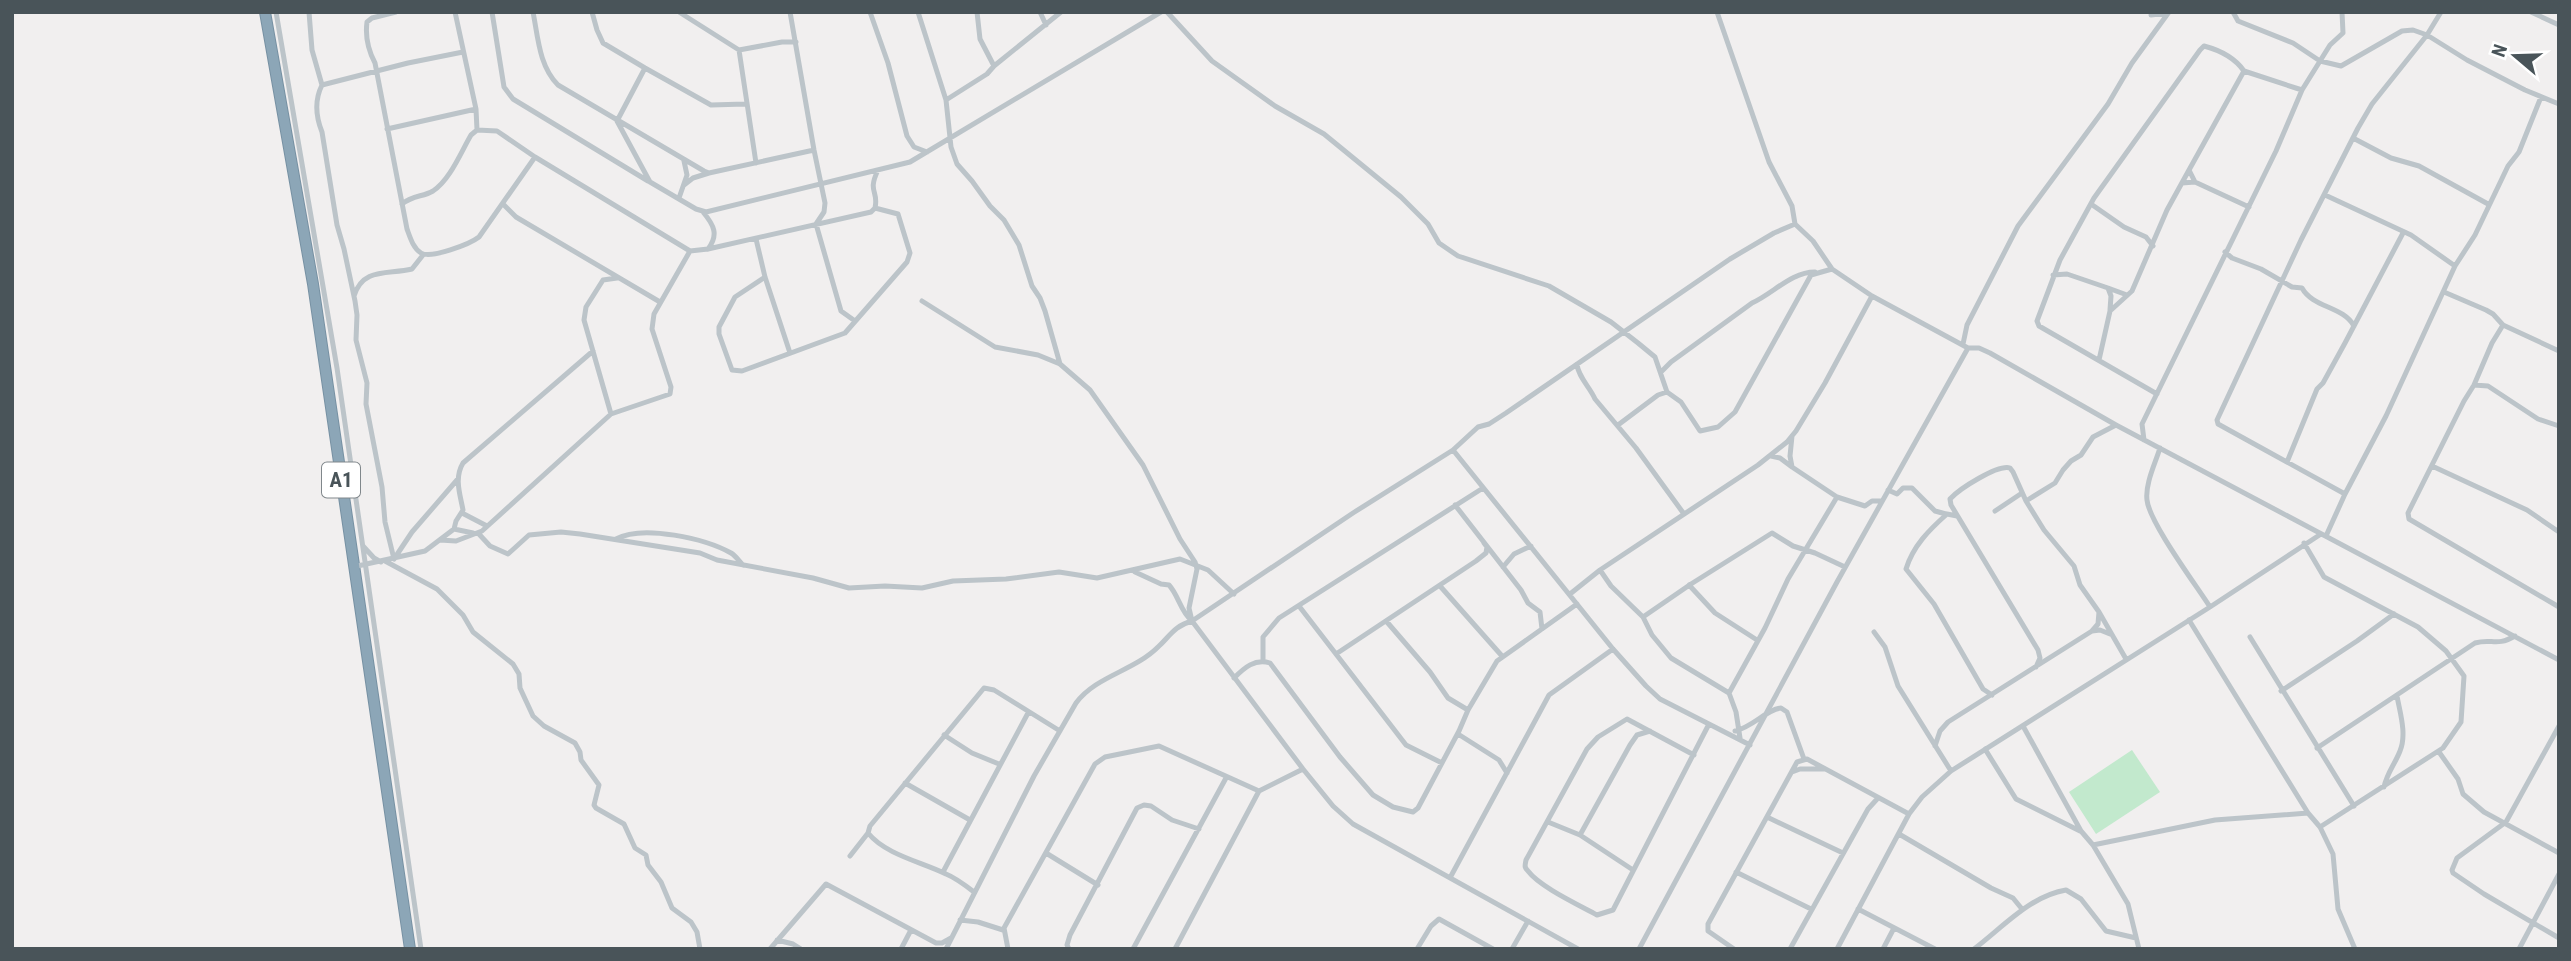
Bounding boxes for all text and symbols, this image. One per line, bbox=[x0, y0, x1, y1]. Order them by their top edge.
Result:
north arrow bbox=[2480, 21, 2550, 91]
text: N bbox=[2487, 41, 2512, 60]
road number: A1 bbox=[322, 462, 360, 498]

